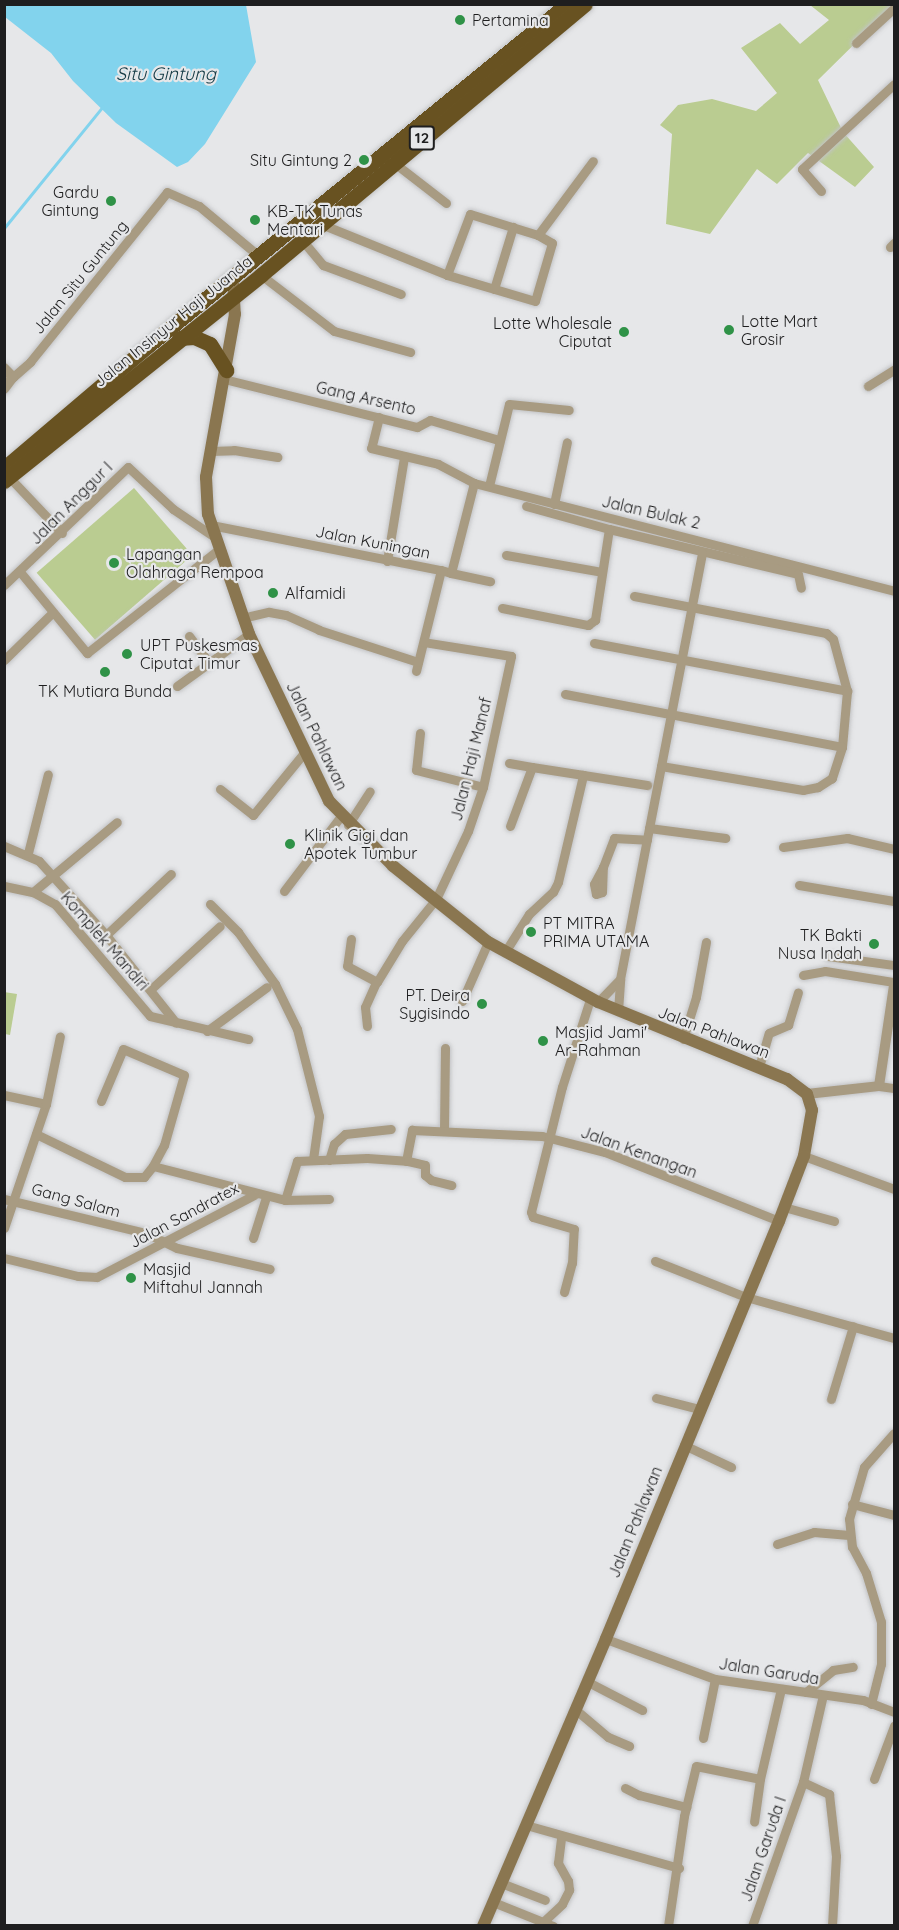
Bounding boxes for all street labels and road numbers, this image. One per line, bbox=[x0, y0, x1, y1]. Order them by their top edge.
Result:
road number: 12 bbox=[408, 126, 436, 150]
street label: Jalan Situ Guntung bbox=[28, 216, 132, 338]
street label: Jalan Insinyur Haji Juanda bbox=[90, 251, 256, 391]
street label: Gang Arsento bbox=[314, 377, 418, 419]
street label: Jalan Anggur I bbox=[26, 458, 116, 548]
street label: Jalan Bulak 2 bbox=[600, 491, 702, 533]
street label: Jalan Kuningan bbox=[314, 521, 432, 563]
street label: Jalan Pahlawan bbox=[282, 679, 352, 793]
street label: Jalan Haji Manaf bbox=[446, 695, 496, 823]
street label: Komplek Mandiri bbox=[57, 888, 153, 994]
street label: Jalan Pahlawan bbox=[655, 1002, 773, 1062]
street label: Jalan Kenangan bbox=[578, 1122, 700, 1182]
street label: Jalan Sandratex bbox=[126, 1178, 242, 1252]
street label: Gang Salam bbox=[29, 1179, 123, 1221]
street label: Jalan Pahlawan bbox=[604, 1464, 666, 1580]
street label: Jalan Garuda bbox=[717, 1654, 821, 1688]
street label: Jalan Garuda I bbox=[736, 1794, 790, 1904]

